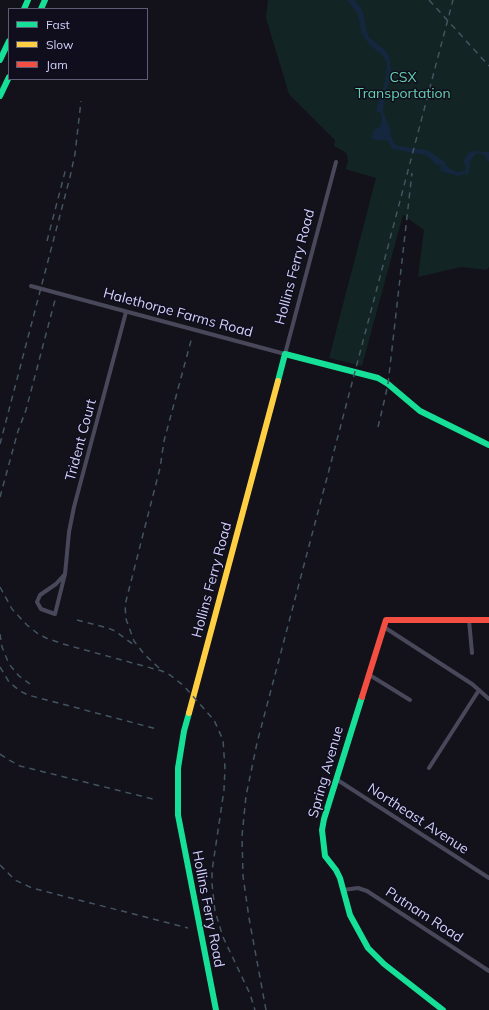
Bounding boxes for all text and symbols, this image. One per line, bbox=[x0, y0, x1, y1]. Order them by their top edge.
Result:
legend bbox=[8, 8, 148, 80]
text: Fast bbox=[46, 17, 70, 32]
text: Slow bbox=[46, 37, 74, 52]
text: Jam bbox=[46, 57, 68, 72]
park label: CSX Transportation bbox=[355, 70, 451, 102]
street label: Hollins Ferry Road bbox=[272, 207, 318, 327]
street label: Halethorpe Farms Road bbox=[101, 285, 255, 341]
street label: Trident Court bbox=[62, 397, 100, 483]
street label: Hollins Ferry Road bbox=[189, 520, 235, 640]
street label: Spring Avenue bbox=[305, 724, 347, 820]
street label: Northeast Avenue bbox=[364, 780, 472, 858]
street label: Hollins Ferry Road bbox=[188, 849, 228, 969]
street label: Putnam Road bbox=[382, 884, 466, 946]

